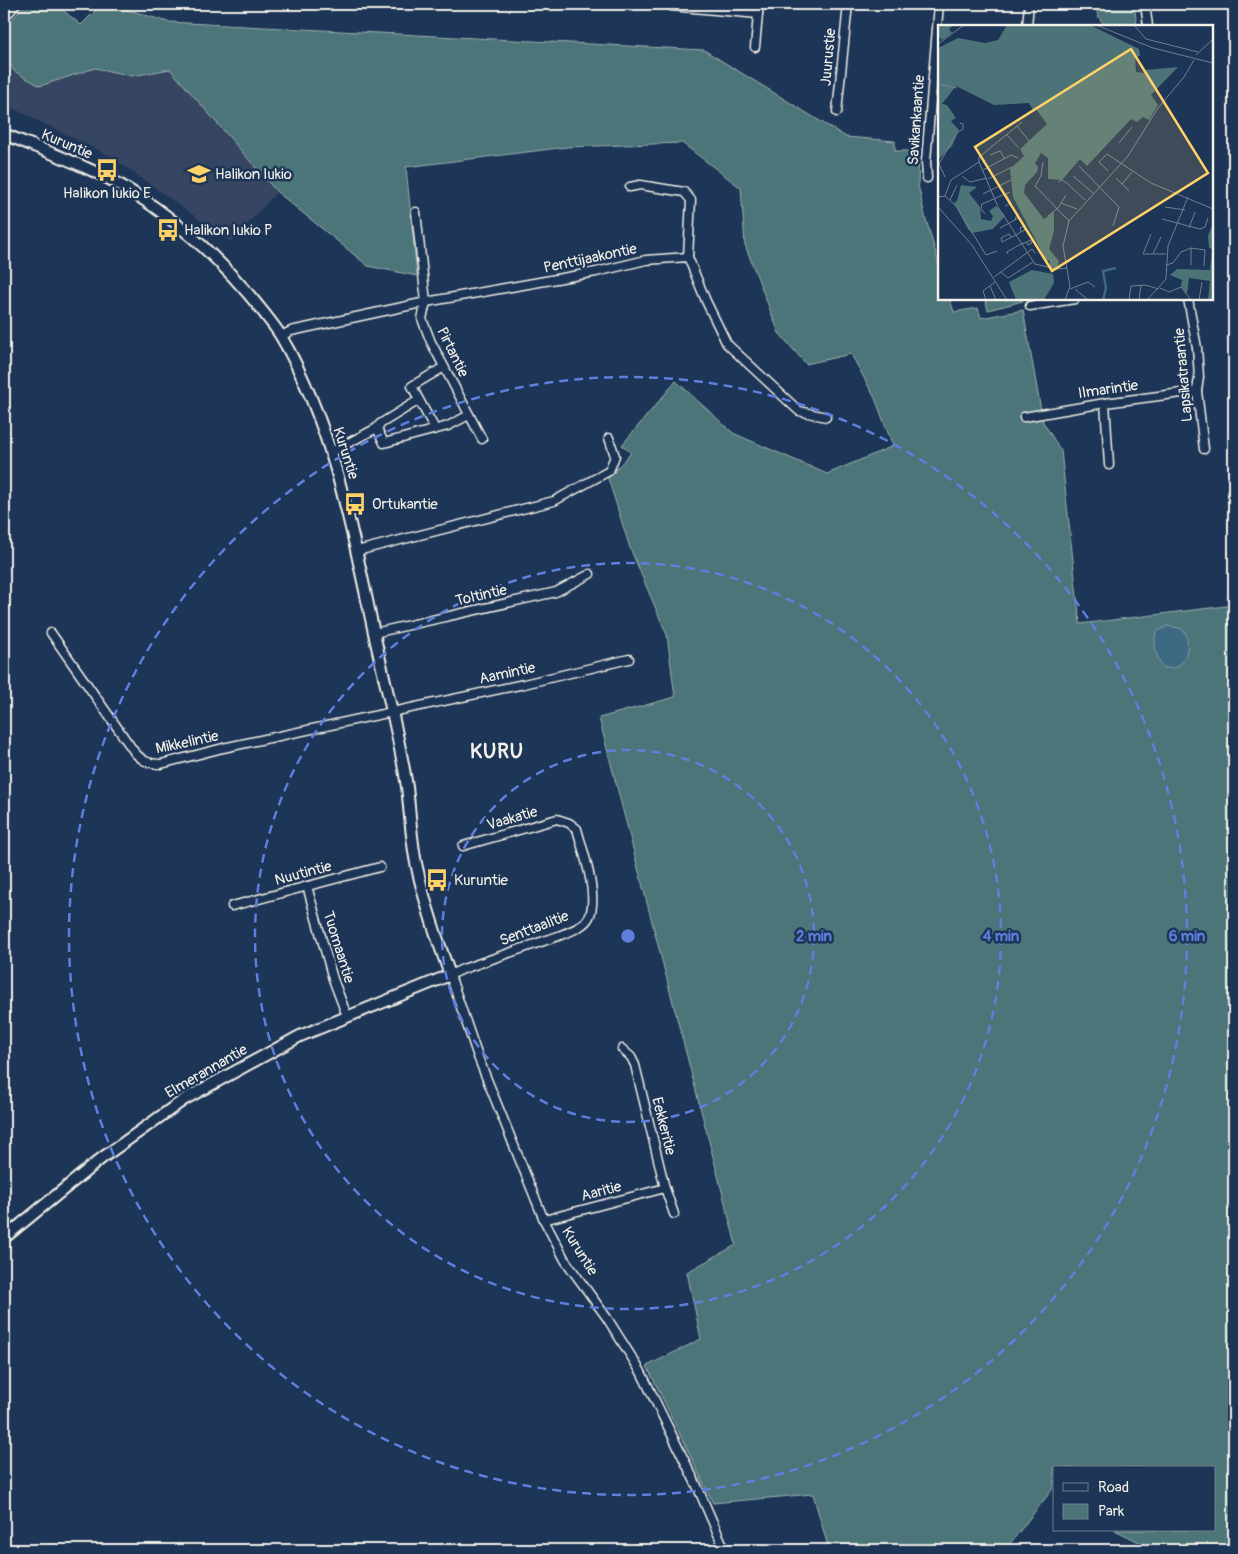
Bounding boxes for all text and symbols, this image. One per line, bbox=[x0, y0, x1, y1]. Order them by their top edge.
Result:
inset map bbox=[938, 25, 1213, 300]
street label: Juurustie bbox=[817, 27, 841, 87]
street label: Savikankaantie bbox=[904, 74, 929, 166]
street label: Kuruntie bbox=[38, 125, 96, 164]
bus stop icon: Halikon lukio E bbox=[94, 157, 120, 183]
school or university icon: Halikon lukio bbox=[186, 161, 212, 187]
place label: Halikon lukio bbox=[215, 165, 292, 184]
place label: Halikon lukio E bbox=[63, 184, 151, 203]
bus stop icon: Halikon lukio P bbox=[155, 217, 181, 243]
place label: Halikon lukio P bbox=[184, 221, 272, 240]
street label: Penttijaakontie bbox=[542, 239, 639, 278]
street label: Pirtantie bbox=[432, 324, 473, 381]
street label: Lapsikatraantie bbox=[1170, 327, 1197, 423]
street label: Ilmarintie bbox=[1077, 376, 1140, 403]
street label: Kuruntie bbox=[328, 425, 363, 482]
bus stop icon: Ortukantie bbox=[342, 491, 368, 517]
place label: Ortukantie bbox=[372, 495, 438, 514]
street label: Toltintie bbox=[453, 580, 509, 611]
street label: Aamintie bbox=[477, 658, 538, 689]
street label: Mikkelintie bbox=[154, 726, 221, 758]
district label: KURU bbox=[470, 739, 524, 764]
street label: Vaakatie bbox=[485, 802, 540, 835]
street label: Nuutintie bbox=[273, 857, 334, 890]
bus stop icon: Kuruntie bbox=[424, 867, 450, 893]
place label: Kuruntie bbox=[454, 871, 509, 890]
street label: Senttaalitie bbox=[497, 906, 572, 950]
street label: Tuomaantie bbox=[319, 909, 359, 986]
centre of rings bbox=[619, 927, 637, 945]
text: 2 min bbox=[796, 927, 832, 946]
text: 4 min bbox=[983, 927, 1020, 946]
text: 6 min bbox=[1169, 927, 1206, 946]
street label: Elmerannantie bbox=[162, 1040, 251, 1103]
street label: Eekkeritie bbox=[647, 1095, 680, 1158]
street label: Aaritie bbox=[579, 1177, 624, 1206]
street label: Kuruntie bbox=[557, 1223, 602, 1280]
legend bbox=[1053, 1466, 1216, 1532]
text: Road bbox=[1098, 1478, 1129, 1497]
text: Park bbox=[1098, 1502, 1125, 1521]

